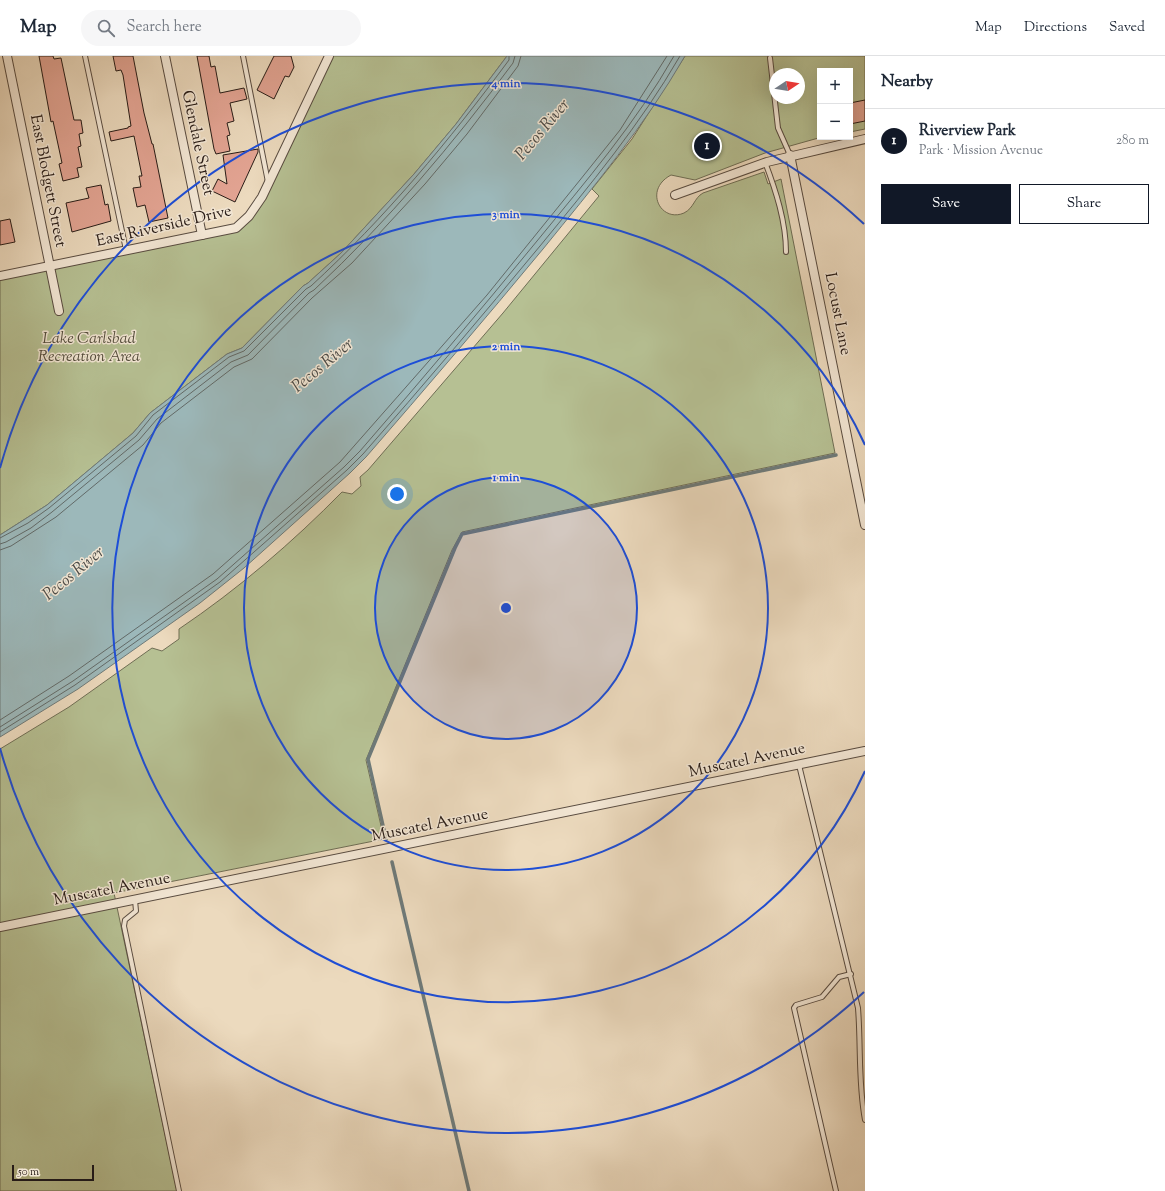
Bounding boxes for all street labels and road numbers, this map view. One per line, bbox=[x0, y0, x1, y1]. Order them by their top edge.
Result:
street label: Glendale Street bbox=[175, 88, 219, 198]
street label: East Blodgett Street bbox=[23, 113, 71, 250]
street label: East Riverside Drive bbox=[94, 200, 234, 254]
street label: Locust Lane bbox=[818, 271, 856, 357]
street label: Muscatel Avenue bbox=[687, 737, 807, 785]
street label: Muscatel Avenue bbox=[370, 803, 490, 849]
street label: Muscatel Avenue bbox=[52, 867, 172, 913]

